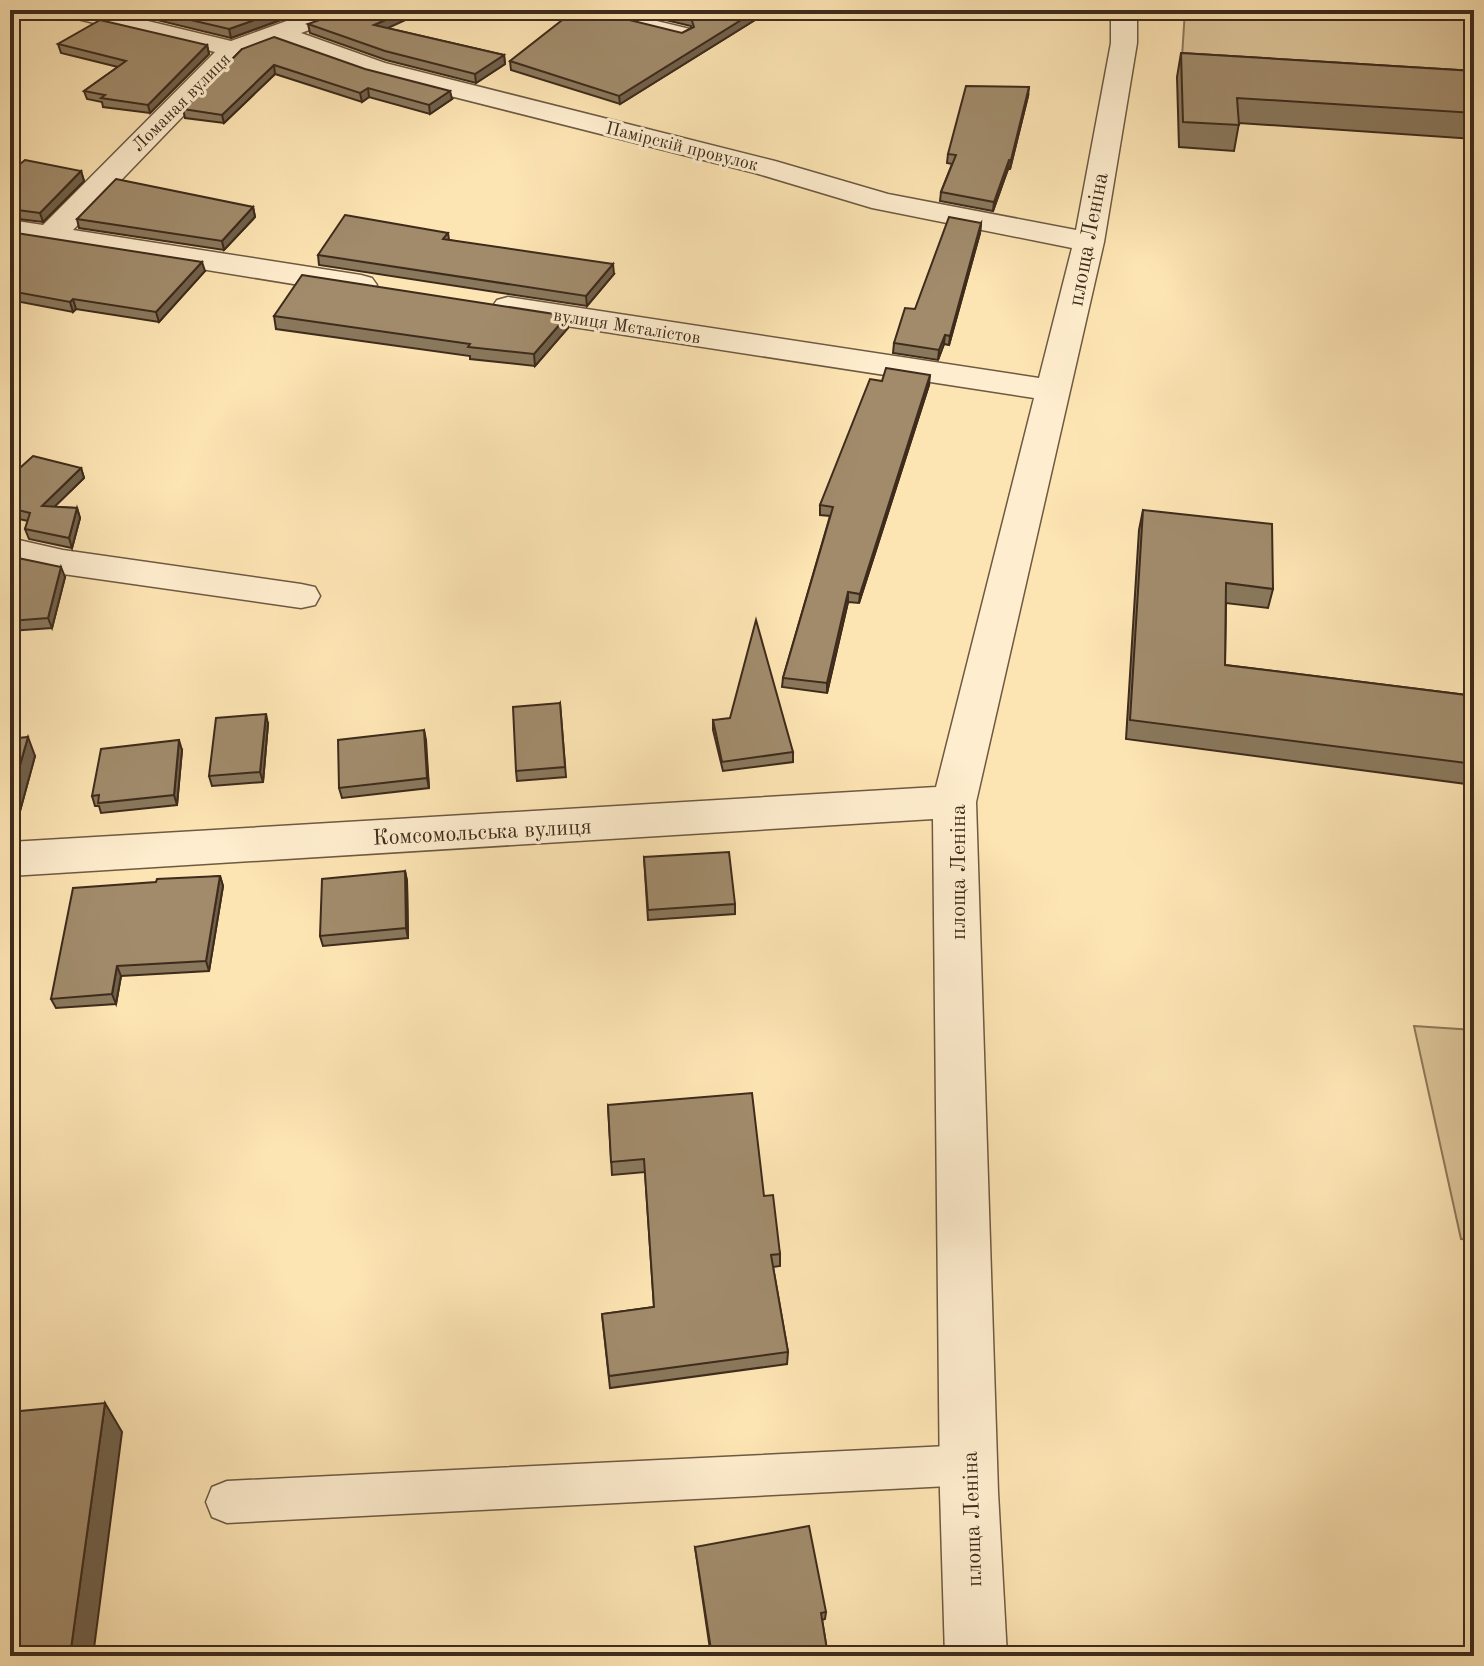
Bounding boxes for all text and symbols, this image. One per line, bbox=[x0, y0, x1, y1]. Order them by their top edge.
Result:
street label: Ломаная вулиця bbox=[129, 50, 234, 155]
street label: Памірскій провулок bbox=[604, 119, 760, 175]
street label: площа Леніна bbox=[1065, 170, 1113, 308]
street label: вулиця Мєталістов bbox=[552, 306, 702, 347]
street label: площа Леніна bbox=[948, 804, 970, 940]
street label: Комсомольська вулиця bbox=[372, 816, 592, 850]
street label: площа Леніна bbox=[960, 1450, 986, 1587]

